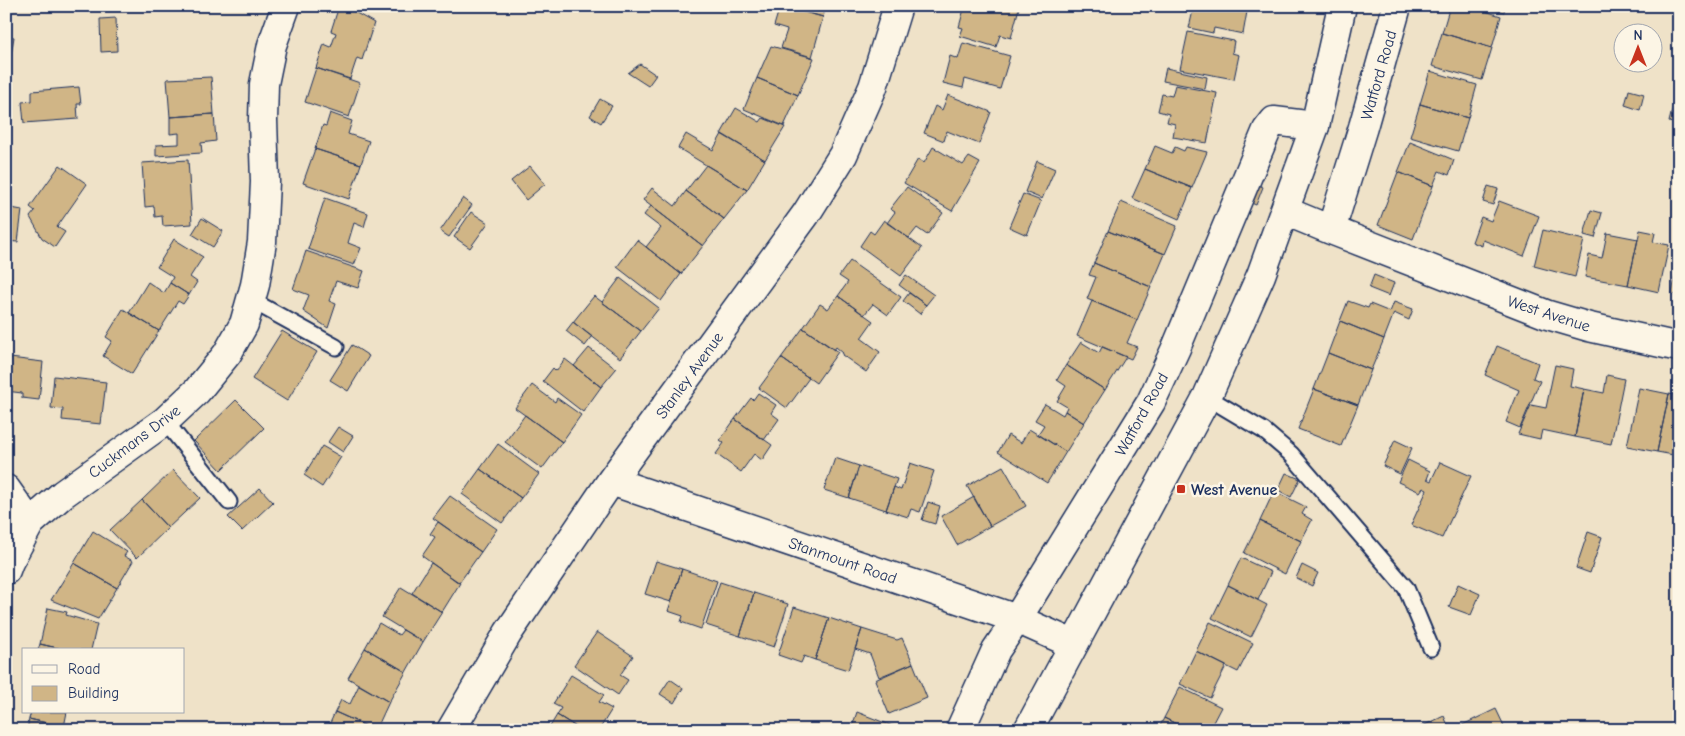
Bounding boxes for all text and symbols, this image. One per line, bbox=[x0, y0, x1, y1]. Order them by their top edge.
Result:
north arrow bbox=[1612, 22, 1662, 72]
text: N bbox=[1633, 27, 1643, 44]
street label: Watford Road bbox=[1358, 28, 1400, 122]
street label: West Avenue bbox=[1505, 292, 1592, 336]
street label: Stanley Avenue bbox=[652, 329, 727, 422]
street label: Watford Road bbox=[1112, 370, 1172, 459]
street label: Cuckmans Drive bbox=[85, 401, 184, 482]
place label: West Avenue bbox=[1191, 481, 1278, 499]
marker: West Avenue bbox=[1175, 483, 1187, 495]
street label: Stanmount Road bbox=[786, 534, 899, 588]
legend bbox=[22, 648, 185, 714]
text: Road bbox=[68, 660, 100, 678]
text: Building bbox=[68, 684, 119, 702]

